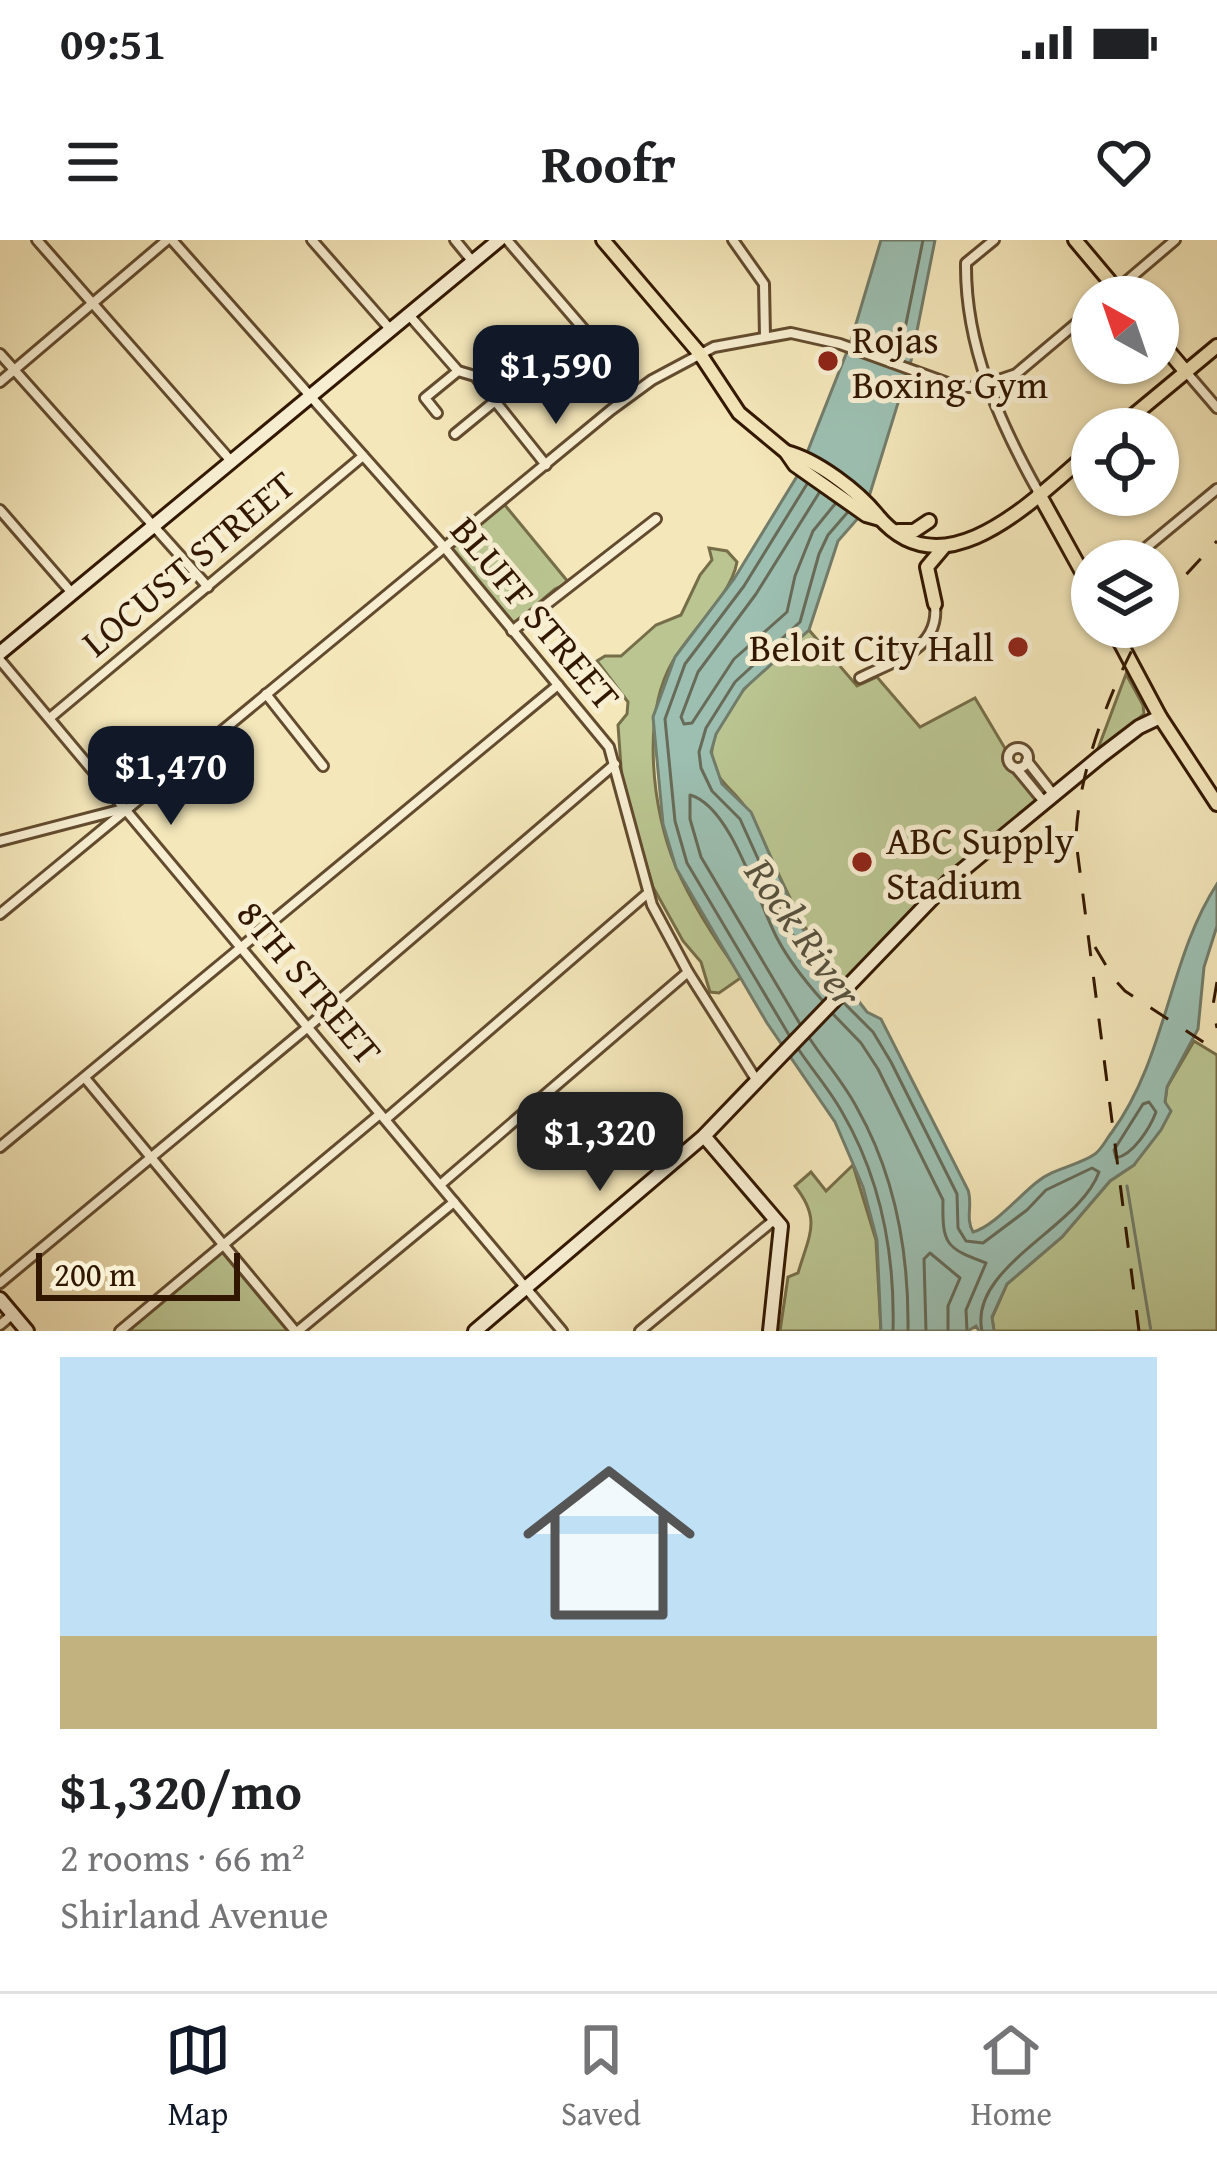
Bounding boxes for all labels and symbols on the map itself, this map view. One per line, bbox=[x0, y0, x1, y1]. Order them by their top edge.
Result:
north arrow bbox=[1071, 276, 1179, 384]
place label: Rojas Boxing Gym bbox=[852, 310, 1048, 412]
pin: $1,590 bbox=[458, 325, 654, 427]
marker: Rojas Boxing Gym bbox=[815, 348, 841, 374]
street label: LOCUST STREET bbox=[68, 456, 307, 669]
street label: BLUFF STREET bbox=[438, 503, 635, 722]
place label: Beloit City Hall bbox=[749, 618, 994, 675]
marker: Beloit City Hall bbox=[1005, 634, 1031, 660]
pin: $1,470 bbox=[73, 726, 269, 828]
place label: ABC Supply Stadium bbox=[886, 811, 1075, 913]
water label: Rock River bbox=[730, 844, 879, 1020]
marker: ABC Supply Stadium bbox=[849, 849, 875, 875]
street label: 8TH STREET bbox=[224, 887, 397, 1077]
pin: $1,320 bbox=[502, 1092, 698, 1194]
scale bar bbox=[36, 1247, 240, 1300]

